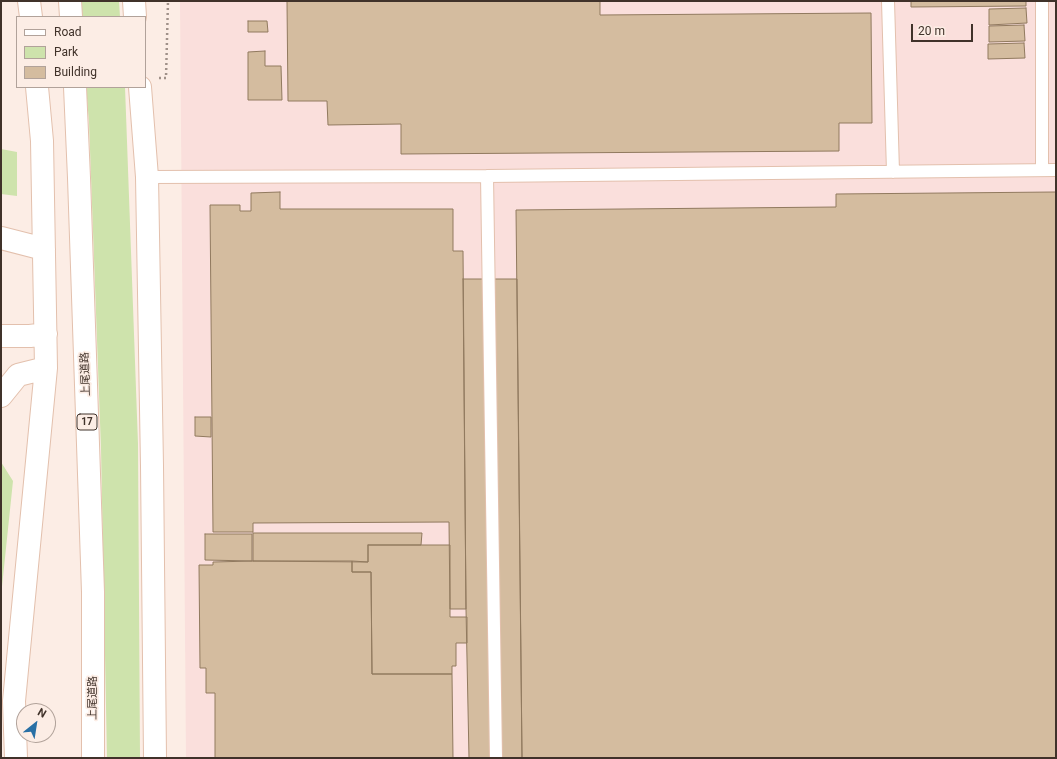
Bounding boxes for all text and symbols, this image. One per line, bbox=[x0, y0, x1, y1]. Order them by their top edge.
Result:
legend bbox=[16, 16, 146, 88]
scale bar bbox=[913, 16, 975, 42]
text: 20 m bbox=[918, 24, 945, 38]
text: Road bbox=[54, 25, 82, 39]
text: Park bbox=[54, 45, 78, 59]
text: Building bbox=[54, 65, 97, 79]
street label: 上尾道路 bbox=[79, 352, 93, 396]
road number: 17 bbox=[77, 414, 97, 430]
street label: 上尾道路 bbox=[86, 676, 100, 720]
north arrow bbox=[16, 703, 56, 743]
text: N bbox=[35, 705, 48, 721]

